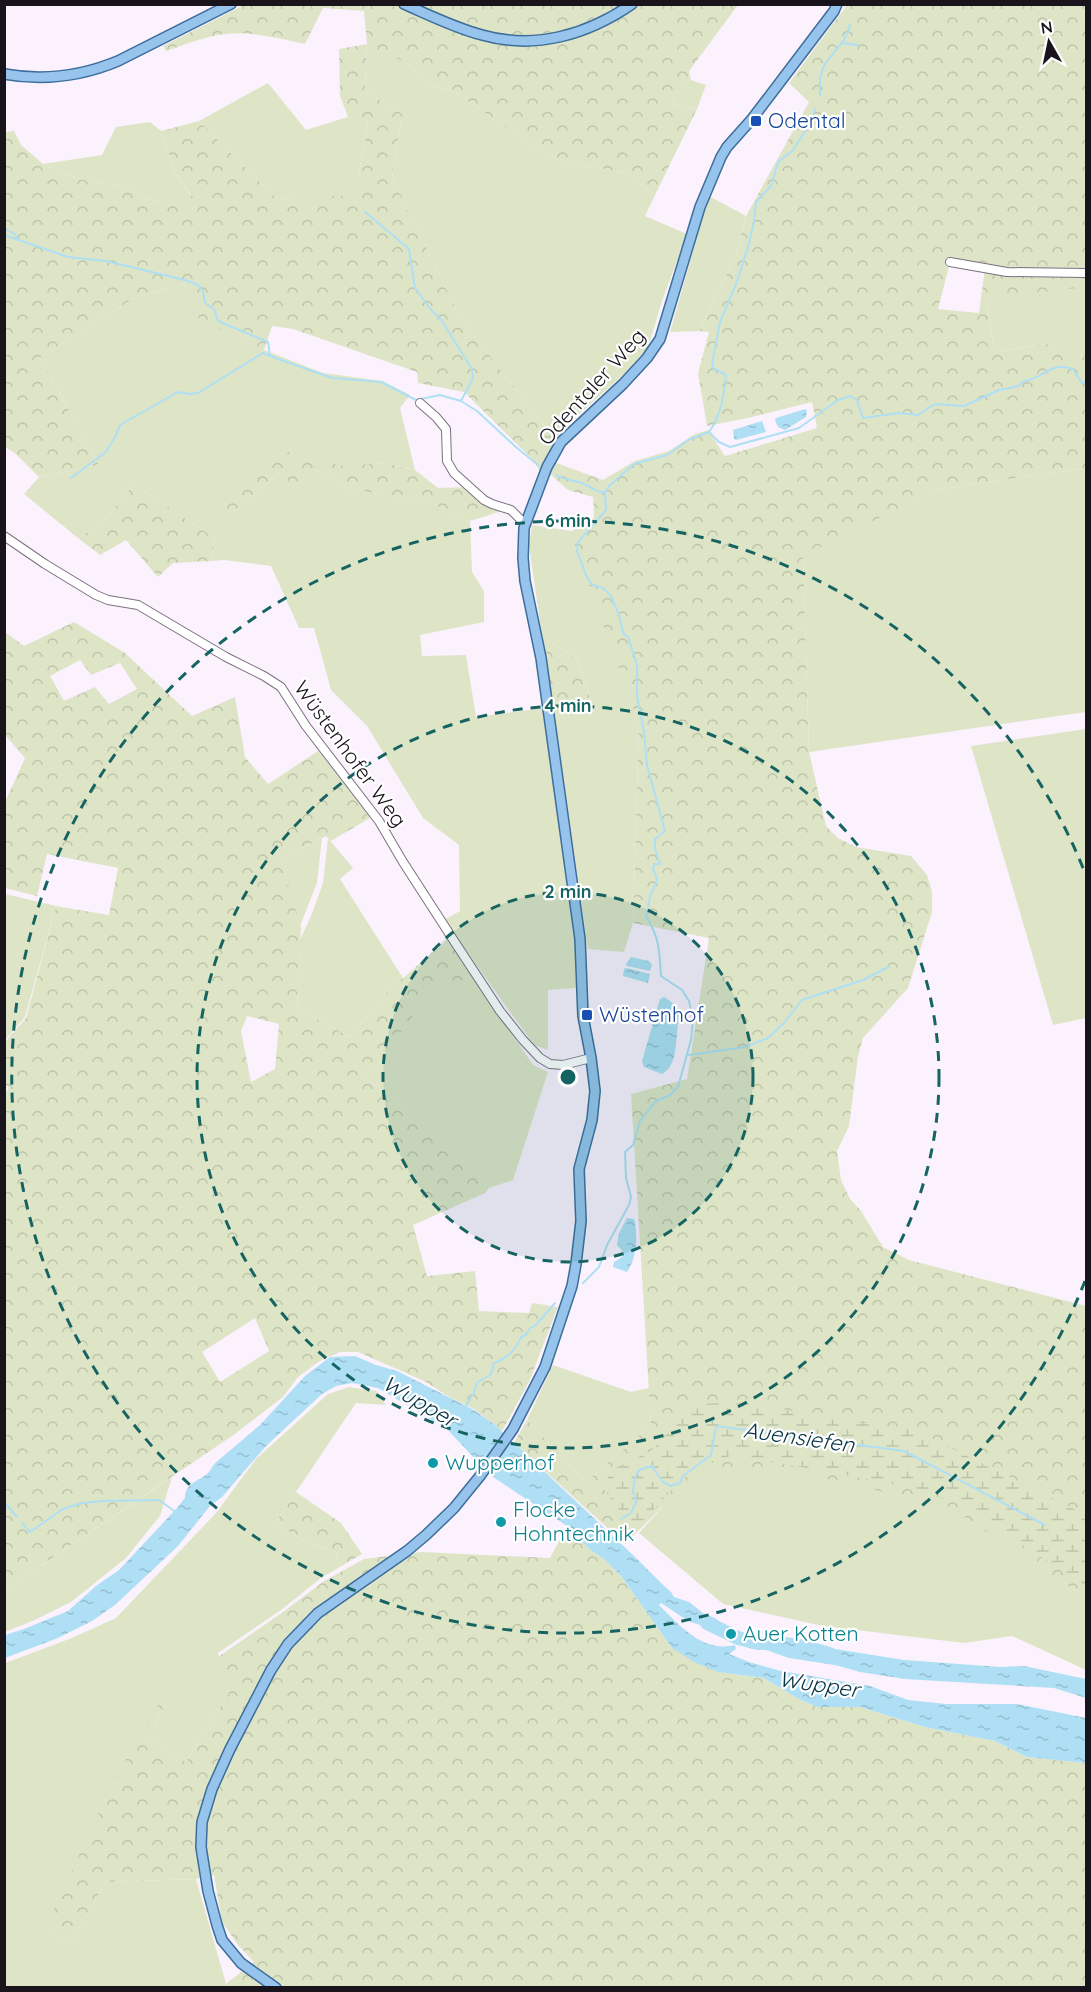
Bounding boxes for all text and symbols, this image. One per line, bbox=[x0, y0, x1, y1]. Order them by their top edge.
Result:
north arrow bbox=[1019, 12, 1079, 72]
text: N bbox=[1039, 16, 1054, 38]
place label: Odental bbox=[768, 107, 846, 133]
marker: Odental bbox=[749, 114, 763, 128]
street label: Odentaler Weg bbox=[532, 323, 650, 450]
text: 6 min bbox=[545, 509, 591, 532]
street label: Wüstenhofer Weg bbox=[289, 675, 413, 832]
text: 4 min bbox=[544, 694, 592, 717]
text: 2 min bbox=[545, 880, 591, 903]
place label: Wüstenhof bbox=[599, 1001, 705, 1027]
marker: Wüstenhof bbox=[580, 1008, 594, 1022]
centre of rings bbox=[558, 1067, 578, 1087]
water label: Wupper bbox=[378, 1369, 464, 1435]
water label: Auensiefen bbox=[742, 1415, 857, 1459]
place label: Wupperhof bbox=[445, 1449, 555, 1475]
marker: Wupperhof bbox=[426, 1456, 440, 1470]
place label: Flocke Hohntechnik bbox=[513, 1496, 634, 1546]
marker: Flocke Hohntechnik bbox=[494, 1515, 508, 1529]
place label: Auer Kotten bbox=[743, 1620, 859, 1646]
marker: Auer Kotten bbox=[724, 1627, 738, 1641]
water label: Wupper bbox=[777, 1664, 864, 1704]

